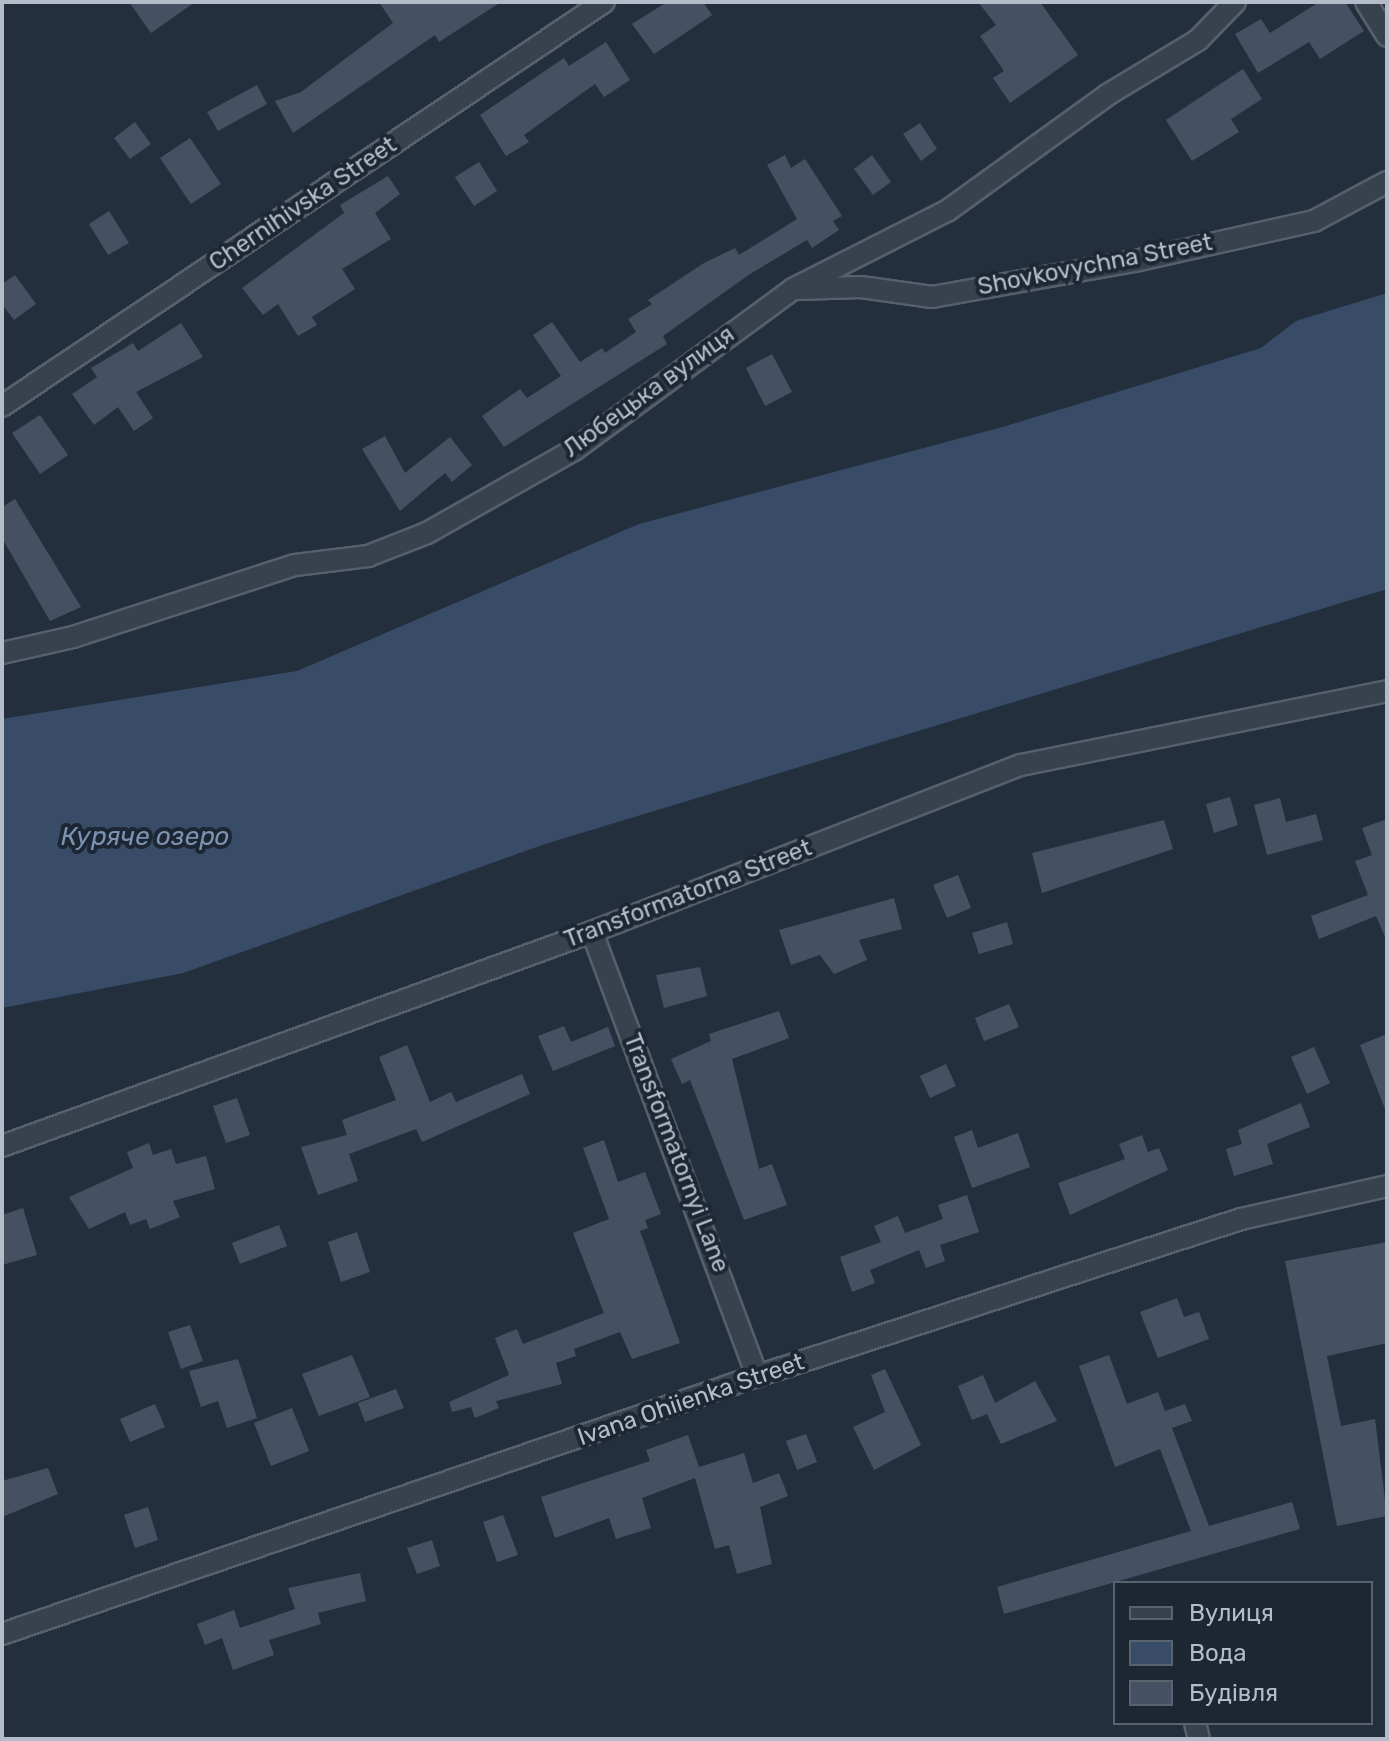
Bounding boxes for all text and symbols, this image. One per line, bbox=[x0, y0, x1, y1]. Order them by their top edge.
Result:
street label: Chernihivska Street bbox=[204, 131, 402, 277]
street label: Shovkovychna Street bbox=[975, 228, 1215, 302]
street label: Любецька вулиця bbox=[558, 320, 740, 464]
water label: Куряче озеро bbox=[61, 821, 229, 853]
street label: Transformatorna Street bbox=[560, 834, 816, 954]
street label: Transformatornyi Lane bbox=[617, 1030, 735, 1276]
street label: Ivana Ohiienka Street bbox=[574, 1348, 808, 1452]
legend bbox=[1113, 1581, 1373, 1725]
text: Вулиця bbox=[1189, 1599, 1274, 1627]
text: Вода bbox=[1189, 1639, 1246, 1667]
text: Будівля bbox=[1189, 1679, 1278, 1707]

